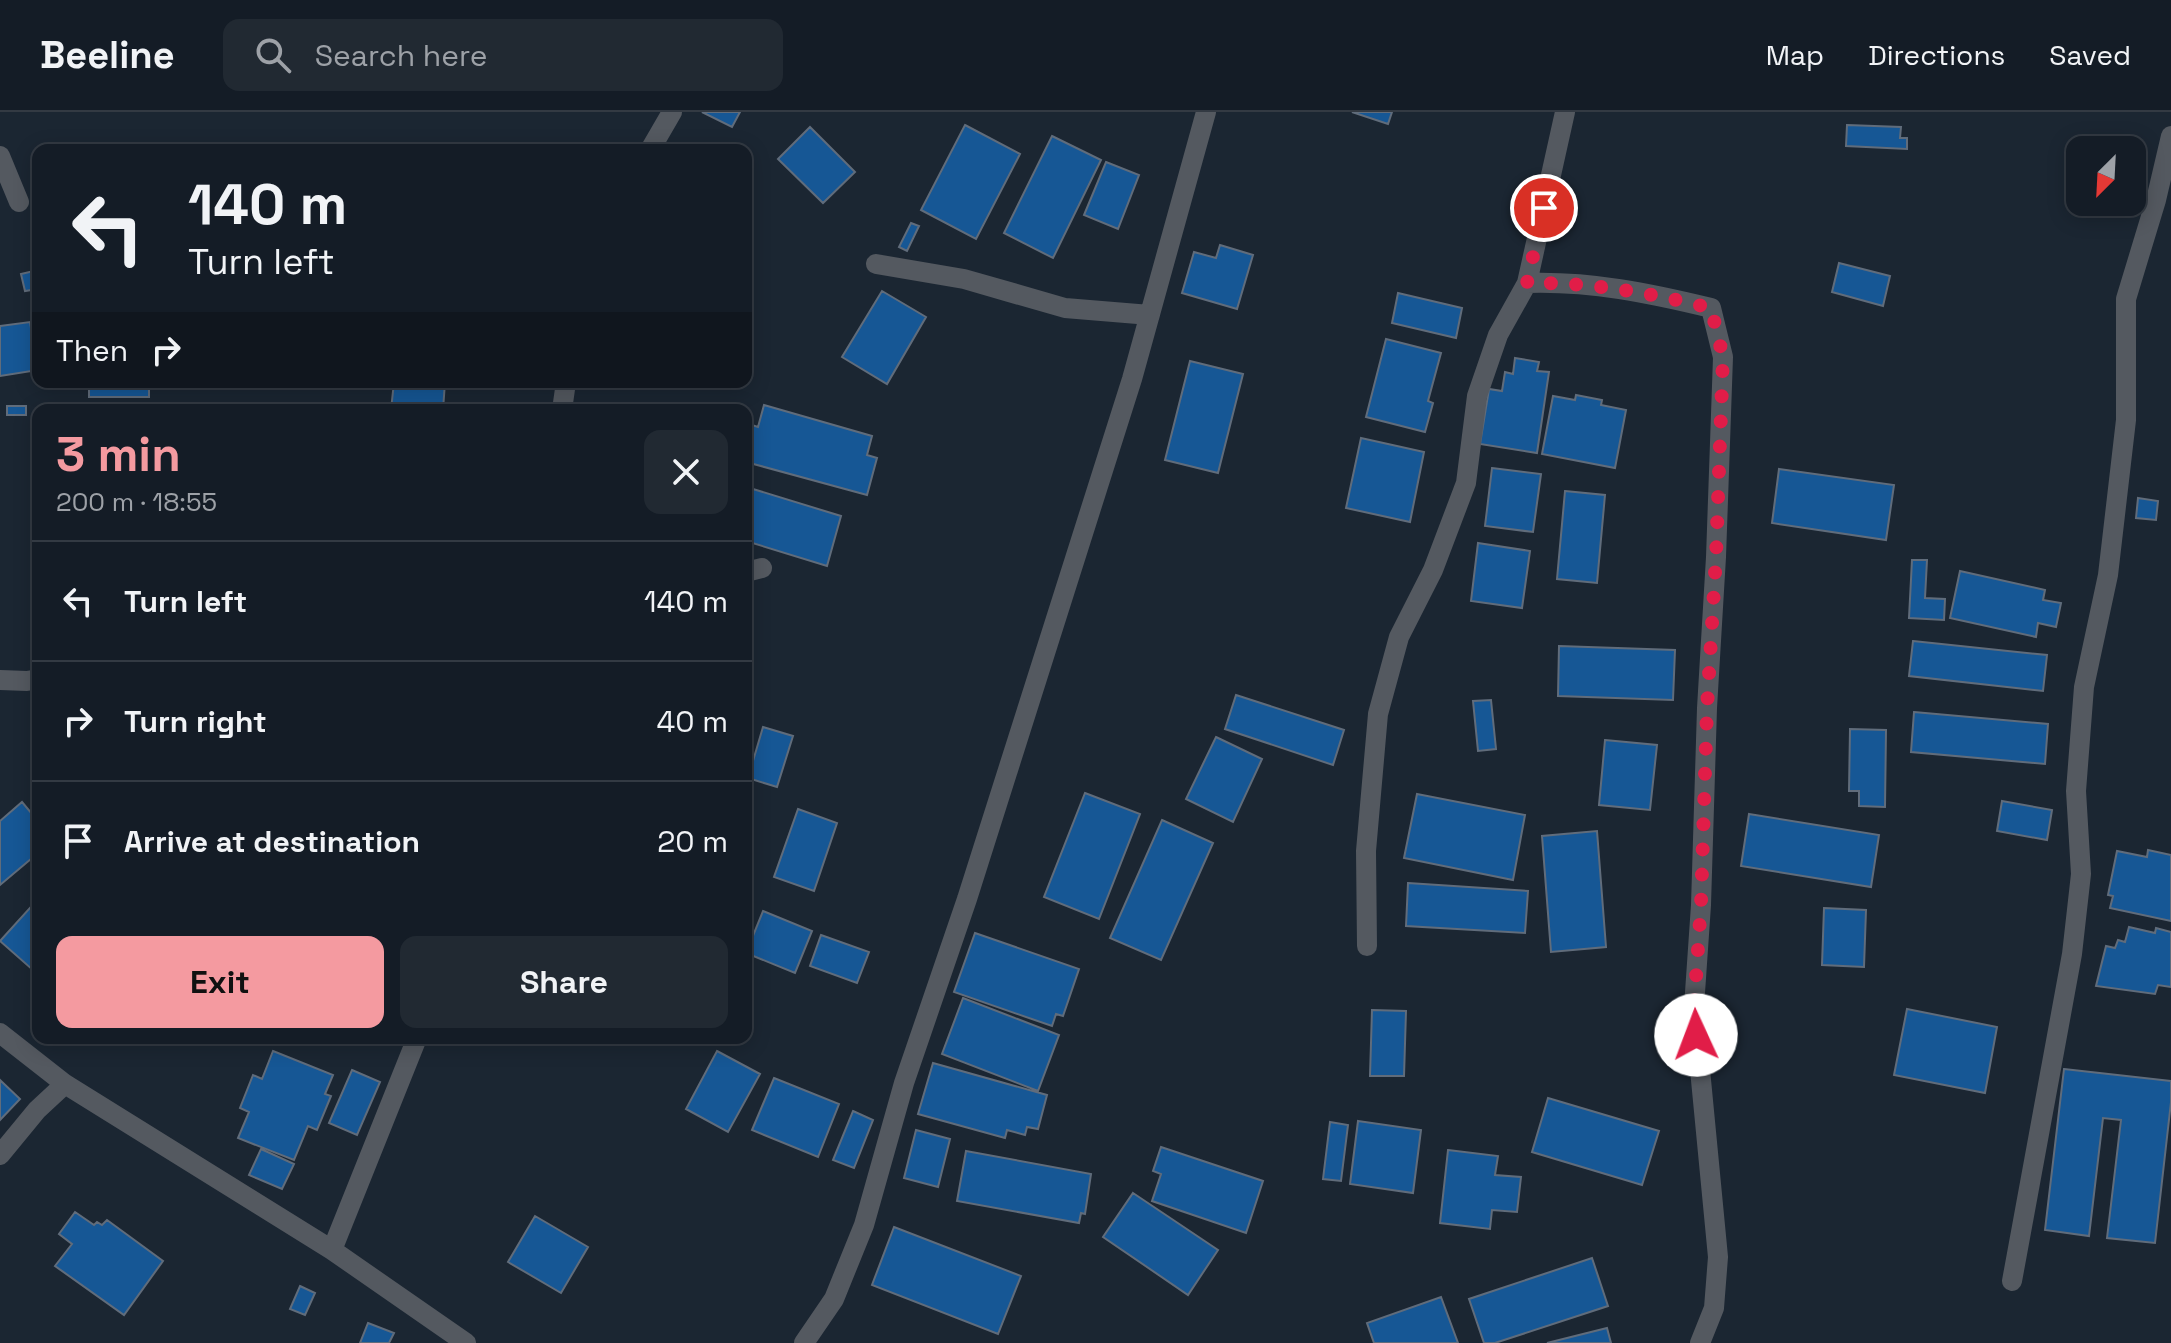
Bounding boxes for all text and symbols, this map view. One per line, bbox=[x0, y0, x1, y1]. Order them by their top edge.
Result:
search box bbox=[223, 19, 783, 91]
text: Beeline bbox=[40, 31, 175, 79]
icon: search bbox=[251, 33, 295, 77]
text: Search here bbox=[315, 36, 488, 75]
text: Map bbox=[1766, 37, 1824, 73]
text: Directions bbox=[1868, 37, 2005, 73]
text: Saved bbox=[2049, 37, 2131, 73]
north arrow bbox=[2066, 136, 2146, 216]
map controls bbox=[2066, 136, 2146, 216]
text: 140 m bbox=[188, 169, 347, 240]
pin bbox=[1510, 174, 1578, 242]
icon: left bbox=[56, 176, 160, 280]
icon: arrive bbox=[1522, 186, 1566, 230]
text: Turn left bbox=[188, 239, 335, 285]
icon: right bbox=[144, 328, 188, 372]
text: Then bbox=[56, 331, 128, 370]
text: 3 min bbox=[56, 424, 181, 485]
button: close bbox=[644, 430, 728, 514]
text: 200 m · 18:55 bbox=[56, 485, 217, 519]
icon: left bbox=[56, 579, 100, 623]
text: Turn left bbox=[124, 582, 247, 621]
text: 140 m bbox=[644, 582, 728, 621]
icon: right bbox=[56, 699, 100, 743]
text: Turn right bbox=[124, 702, 267, 741]
text: 40 m bbox=[657, 702, 728, 741]
icon: arrive bbox=[56, 819, 100, 863]
text: Arrive at destination bbox=[124, 822, 420, 861]
text: 20 m bbox=[657, 822, 728, 861]
button: Exit bbox=[56, 936, 384, 1028]
button: Share bbox=[400, 936, 728, 1028]
position arrow bbox=[1654, 993, 1738, 1077]

